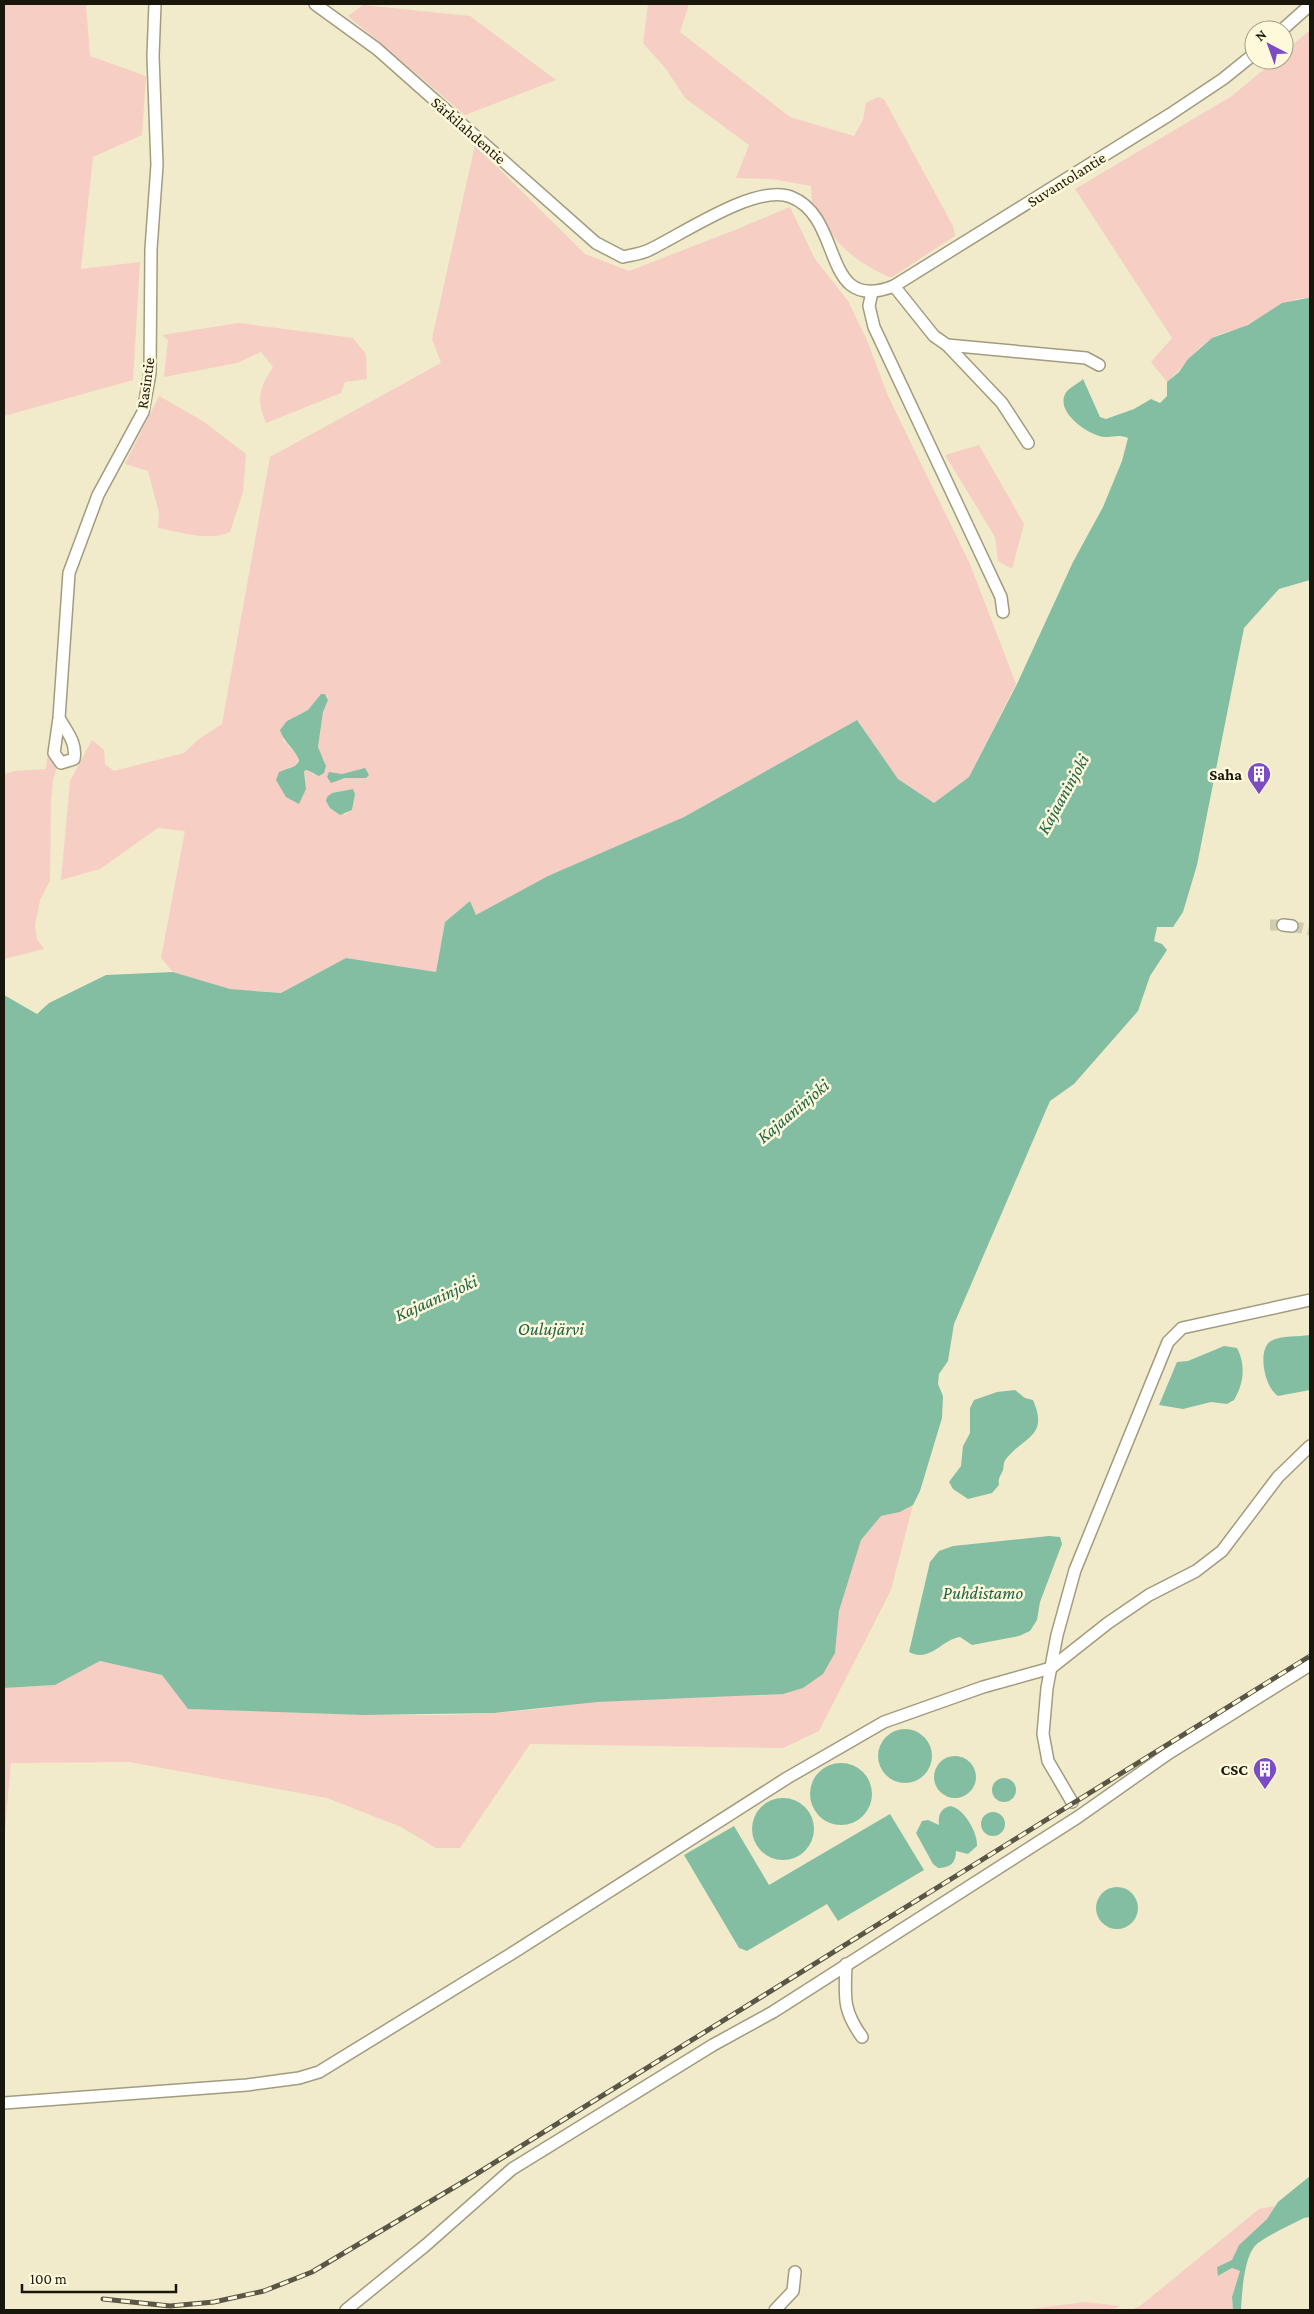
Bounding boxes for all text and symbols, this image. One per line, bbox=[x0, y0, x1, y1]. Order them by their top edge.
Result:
north arrow bbox=[1244, 20, 1294, 70]
text: N bbox=[1252, 26, 1270, 44]
street label: Särkilahdentie bbox=[428, 93, 509, 167]
street label: Suvantolantie bbox=[1024, 149, 1109, 210]
street label: Rasintie bbox=[133, 356, 158, 410]
water label: Kajaaninjoki bbox=[1033, 751, 1094, 838]
building icon: Saha bbox=[1246, 761, 1272, 795]
place label: Saha bbox=[1209, 766, 1242, 783]
water label: Kajaaninjoki bbox=[753, 1075, 834, 1148]
water label: Kajaaninjoki bbox=[392, 1271, 481, 1326]
water label: Oulujärvi bbox=[518, 1319, 584, 1340]
water label: Puhdistamo bbox=[943, 1583, 1023, 1603]
building icon: CSC bbox=[1252, 1756, 1278, 1790]
place label: CSC bbox=[1221, 1761, 1248, 1778]
scale bar bbox=[22, 2262, 176, 2294]
text: 100 m bbox=[30, 2271, 67, 2287]

